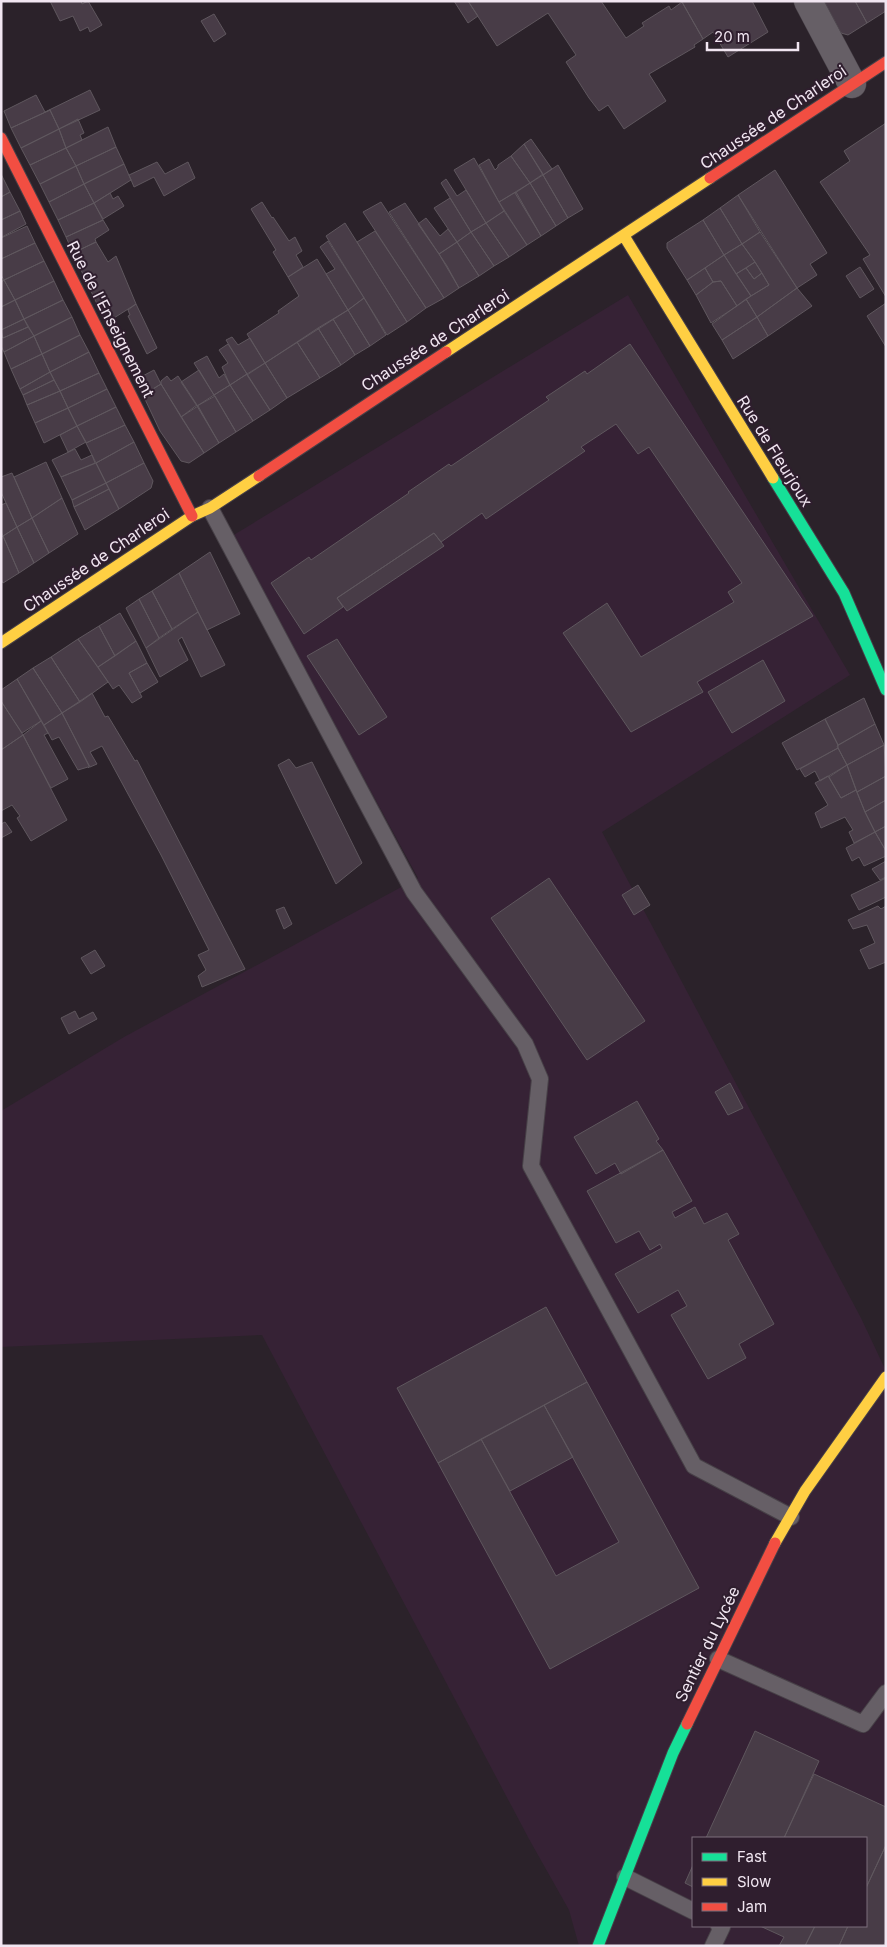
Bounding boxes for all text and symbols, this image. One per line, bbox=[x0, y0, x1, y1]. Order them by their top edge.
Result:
scale bar bbox=[707, 20, 798, 52]
text: 20 m bbox=[714, 27, 750, 46]
street label: Chaussée de Charleroi bbox=[696, 61, 850, 173]
street label: Rue de l'Enseignement bbox=[63, 237, 159, 401]
street label: Chaussée de Charleroi bbox=[357, 285, 513, 395]
street label: Rue de Fleurjoux bbox=[733, 392, 817, 510]
street label: Chaussée de Charleroi bbox=[19, 504, 173, 616]
street label: Sentier du Lycée bbox=[670, 1583, 744, 1705]
legend bbox=[692, 1837, 867, 1927]
text: Fast bbox=[737, 1847, 767, 1866]
text: Slow bbox=[737, 1872, 771, 1891]
text: Jam bbox=[737, 1897, 767, 1916]

